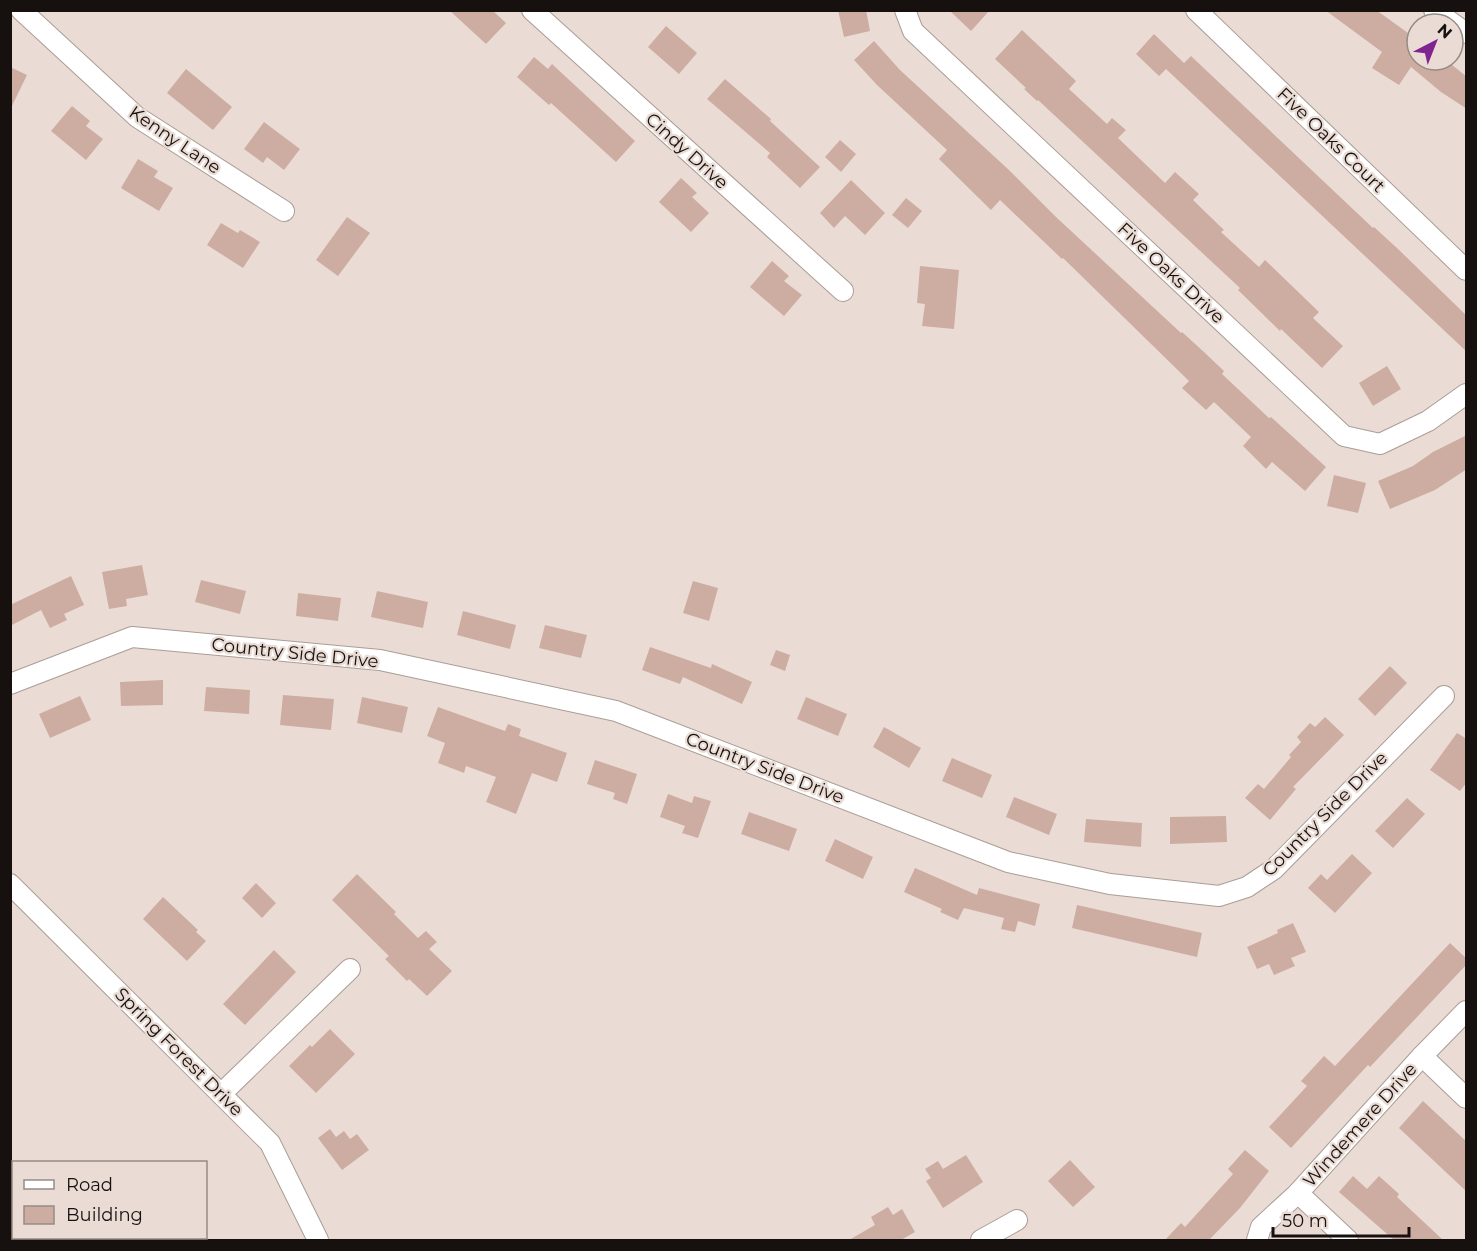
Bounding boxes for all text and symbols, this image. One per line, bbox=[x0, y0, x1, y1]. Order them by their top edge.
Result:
north arrow bbox=[1405, 12, 1465, 72]
text: N bbox=[1434, 20, 1456, 43]
street label: Five Oaks Court bbox=[1272, 83, 1390, 197]
street label: Kenny Lane bbox=[125, 101, 225, 179]
street label: Cindy Drive bbox=[641, 108, 733, 194]
street label: Five Oaks Drive bbox=[1113, 218, 1229, 328]
street label: Country Side Drive bbox=[210, 633, 380, 673]
street label: Country Side Drive bbox=[683, 728, 847, 808]
street label: Country Side Drive bbox=[1258, 747, 1392, 881]
street label: Spring Forest Drive bbox=[110, 983, 248, 1121]
street label: Windemere Drive bbox=[1298, 1058, 1422, 1192]
legend bbox=[12, 1161, 207, 1239]
text: Road bbox=[66, 1174, 113, 1196]
scale bar bbox=[1273, 1200, 1410, 1238]
text: Building bbox=[66, 1204, 143, 1226]
text: 50 m bbox=[1282, 1210, 1328, 1232]

